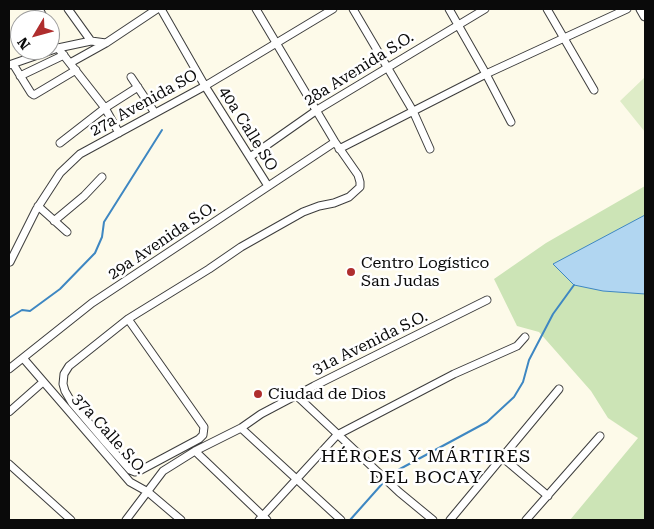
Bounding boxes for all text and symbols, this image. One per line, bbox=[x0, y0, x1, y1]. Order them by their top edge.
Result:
north arrow bbox=[10, 10, 60, 60]
street label: 28a Avenida S.O. bbox=[301, 28, 417, 110]
text: N bbox=[14, 34, 33, 53]
street label: 27a Avenida SO bbox=[87, 66, 201, 140]
street label: 40a Calle SO bbox=[214, 83, 282, 175]
street label: 29a Avenida S.O. bbox=[104, 198, 220, 284]
place label: Centro Logístico San Judas bbox=[361, 253, 489, 291]
marker: Centro Logístico San Judas bbox=[345, 266, 357, 278]
street label: 31a Avenida S.O. bbox=[309, 307, 431, 379]
place label: Ciudad de Dios bbox=[268, 384, 386, 404]
marker: Ciudad de Dios bbox=[252, 388, 264, 400]
street label: 37a Calle S.O. bbox=[68, 390, 150, 478]
district label: HÉROES Y MÁRTIRES DEL BOCAY bbox=[319, 446, 533, 488]

